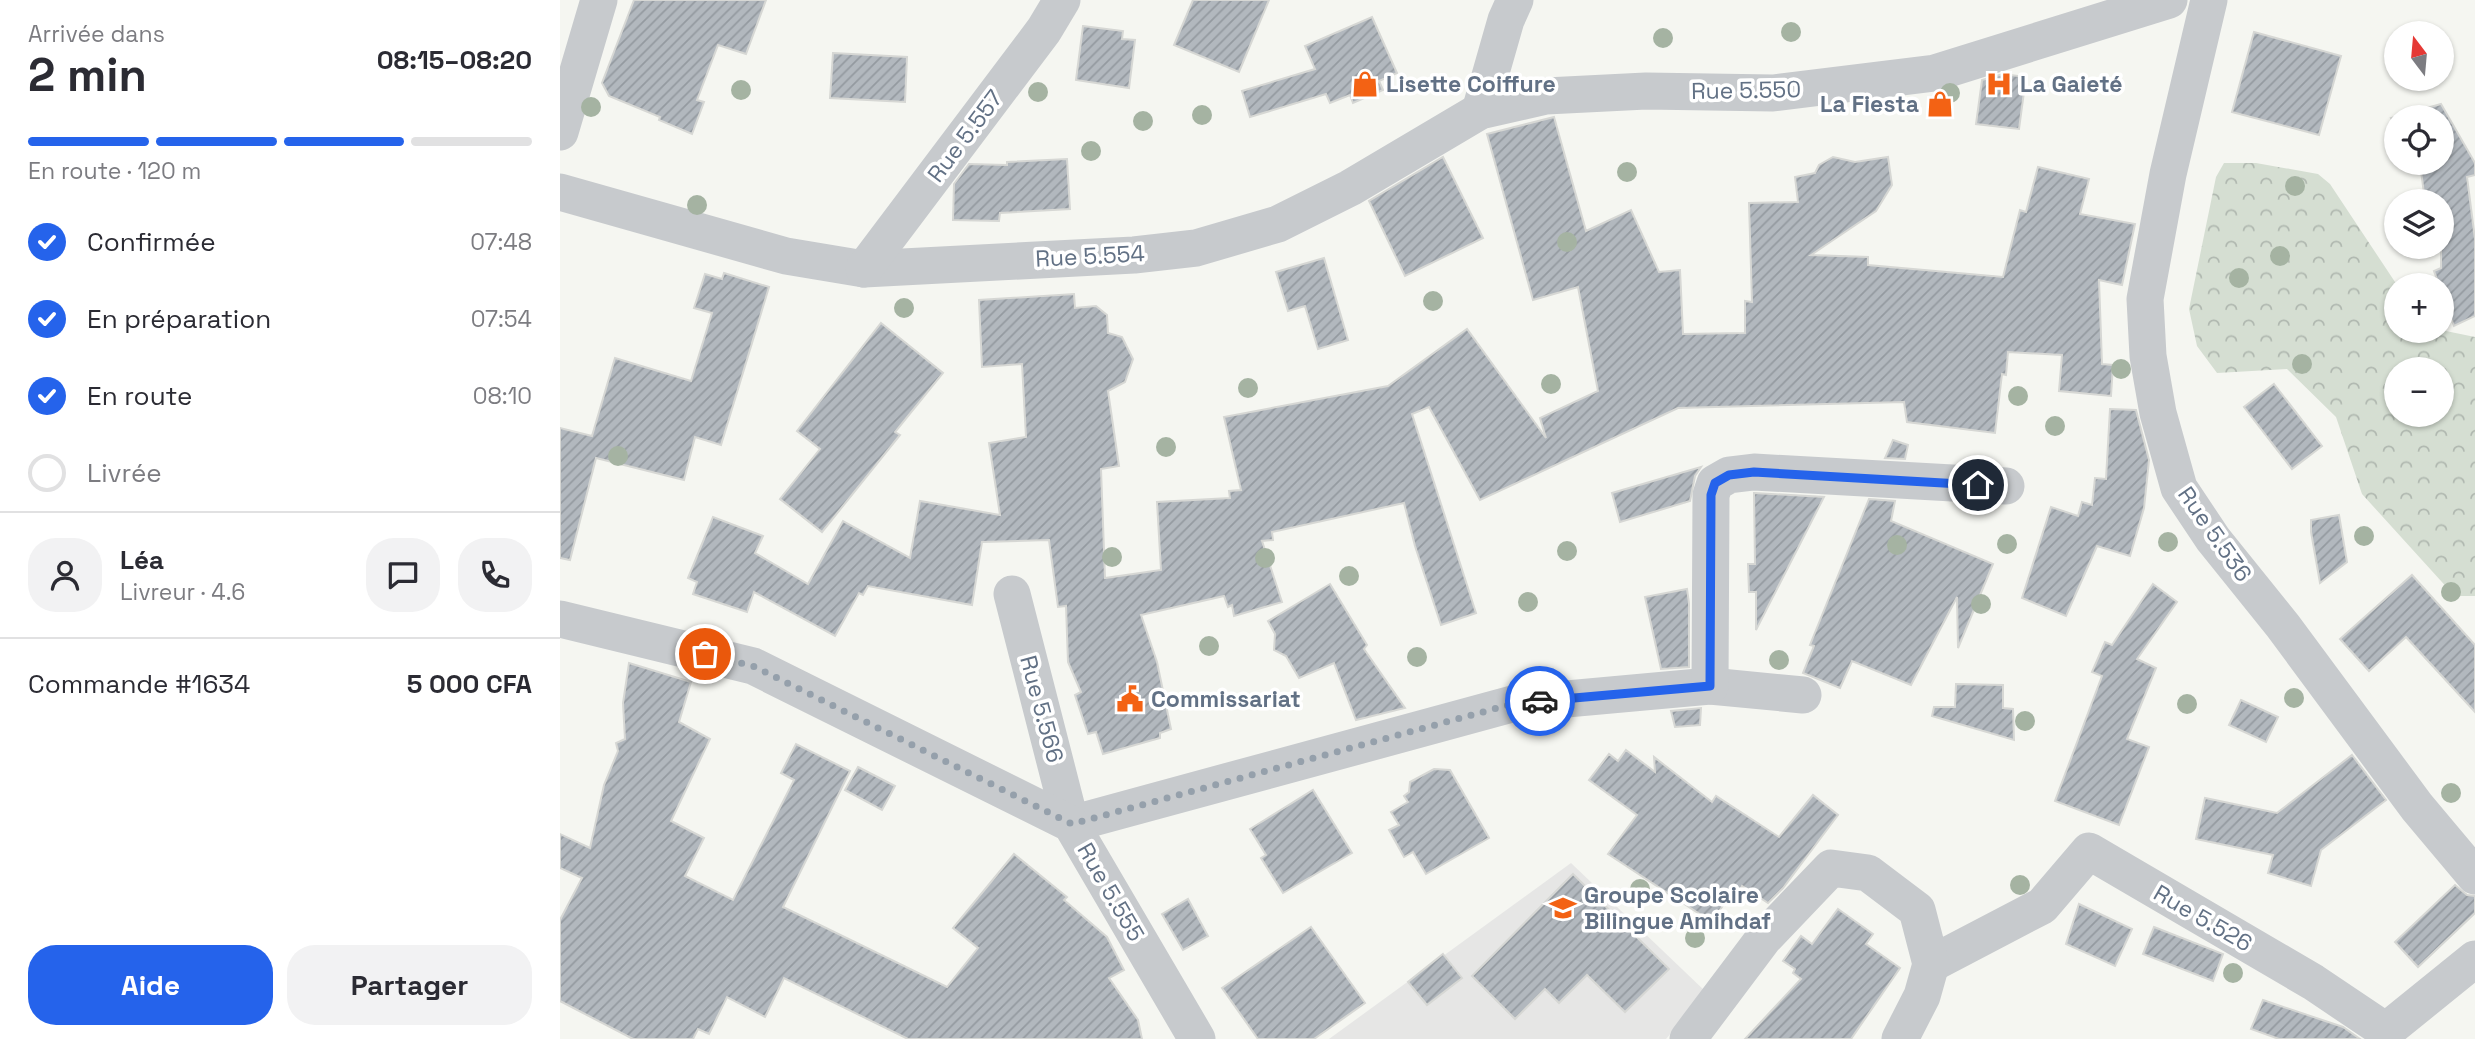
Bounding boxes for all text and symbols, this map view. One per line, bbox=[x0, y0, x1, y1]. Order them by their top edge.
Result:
text: Arrivée dans bbox=[28, 19, 165, 49]
north arrow bbox=[2384, 21, 2454, 91]
map controls bbox=[2384, 21, 2454, 427]
text: 08:15–08:20 bbox=[377, 43, 532, 77]
text: 2 min bbox=[28, 46, 147, 104]
shop icon: Lisette Coiffure bbox=[1350, 69, 1380, 99]
place label: Lisette Coiffure bbox=[1386, 69, 1556, 99]
hospital icon: La Gaieté bbox=[1984, 69, 2014, 99]
place label: La Gaieté bbox=[2020, 69, 2123, 99]
street label: Rue 5.550 bbox=[1691, 74, 1801, 106]
street label: Rue 5.557 bbox=[921, 84, 1009, 188]
place label: La Fiesta bbox=[1820, 89, 1919, 119]
shop icon: La Fiesta bbox=[1925, 89, 1955, 119]
button: locate bbox=[2384, 105, 2454, 175]
text: En route · 120 m bbox=[28, 156, 201, 186]
button: layers bbox=[2384, 189, 2454, 259]
icon: check bbox=[28, 223, 66, 261]
text: Confirmée bbox=[87, 225, 216, 259]
text: 07:48 bbox=[470, 227, 532, 257]
street label: Rue 5.554 bbox=[1034, 238, 1146, 274]
button: + bbox=[2384, 273, 2454, 343]
icon: check bbox=[28, 300, 66, 338]
text: En préparation bbox=[87, 302, 271, 336]
text: 07:54 bbox=[471, 304, 532, 334]
button: − bbox=[2384, 357, 2454, 427]
icon: check bbox=[28, 377, 66, 415]
text: En route bbox=[87, 379, 192, 413]
text: 08:10 bbox=[473, 381, 532, 411]
pin bbox=[1948, 455, 2008, 515]
text: Livrée bbox=[87, 456, 162, 490]
icon: home bbox=[1959, 466, 1997, 504]
street label: Rue 5.536 bbox=[2171, 481, 2259, 587]
button: person bbox=[28, 538, 102, 612]
button: chat bbox=[366, 538, 440, 612]
button: phone bbox=[458, 538, 532, 612]
text: Léa bbox=[120, 543, 164, 577]
text: Livreur · 4.6 bbox=[120, 577, 245, 607]
pin bbox=[675, 624, 735, 684]
icon: bag bbox=[686, 635, 724, 673]
street label: Rue 5.566 bbox=[1013, 652, 1071, 766]
courier bbox=[1505, 666, 1575, 736]
text: Commande #1634 bbox=[28, 667, 250, 701]
text: 5 000 CFA bbox=[407, 667, 532, 701]
icon: car bbox=[1521, 682, 1559, 720]
public building icon: Commissariat bbox=[1115, 684, 1145, 714]
place label: Commissariat bbox=[1151, 684, 1301, 714]
street label: Rue 5.555 bbox=[1071, 837, 1151, 947]
street label: Rue 5.526 bbox=[2148, 878, 2258, 958]
place label: Groupe Scolaire Bilingue Amihdaf bbox=[1584, 880, 1771, 936]
school or university icon: Groupe Scolaire Bilingue Amihdaf bbox=[1548, 893, 1578, 923]
button: Aide bbox=[28, 945, 273, 1025]
button: Partager bbox=[287, 945, 532, 1025]

